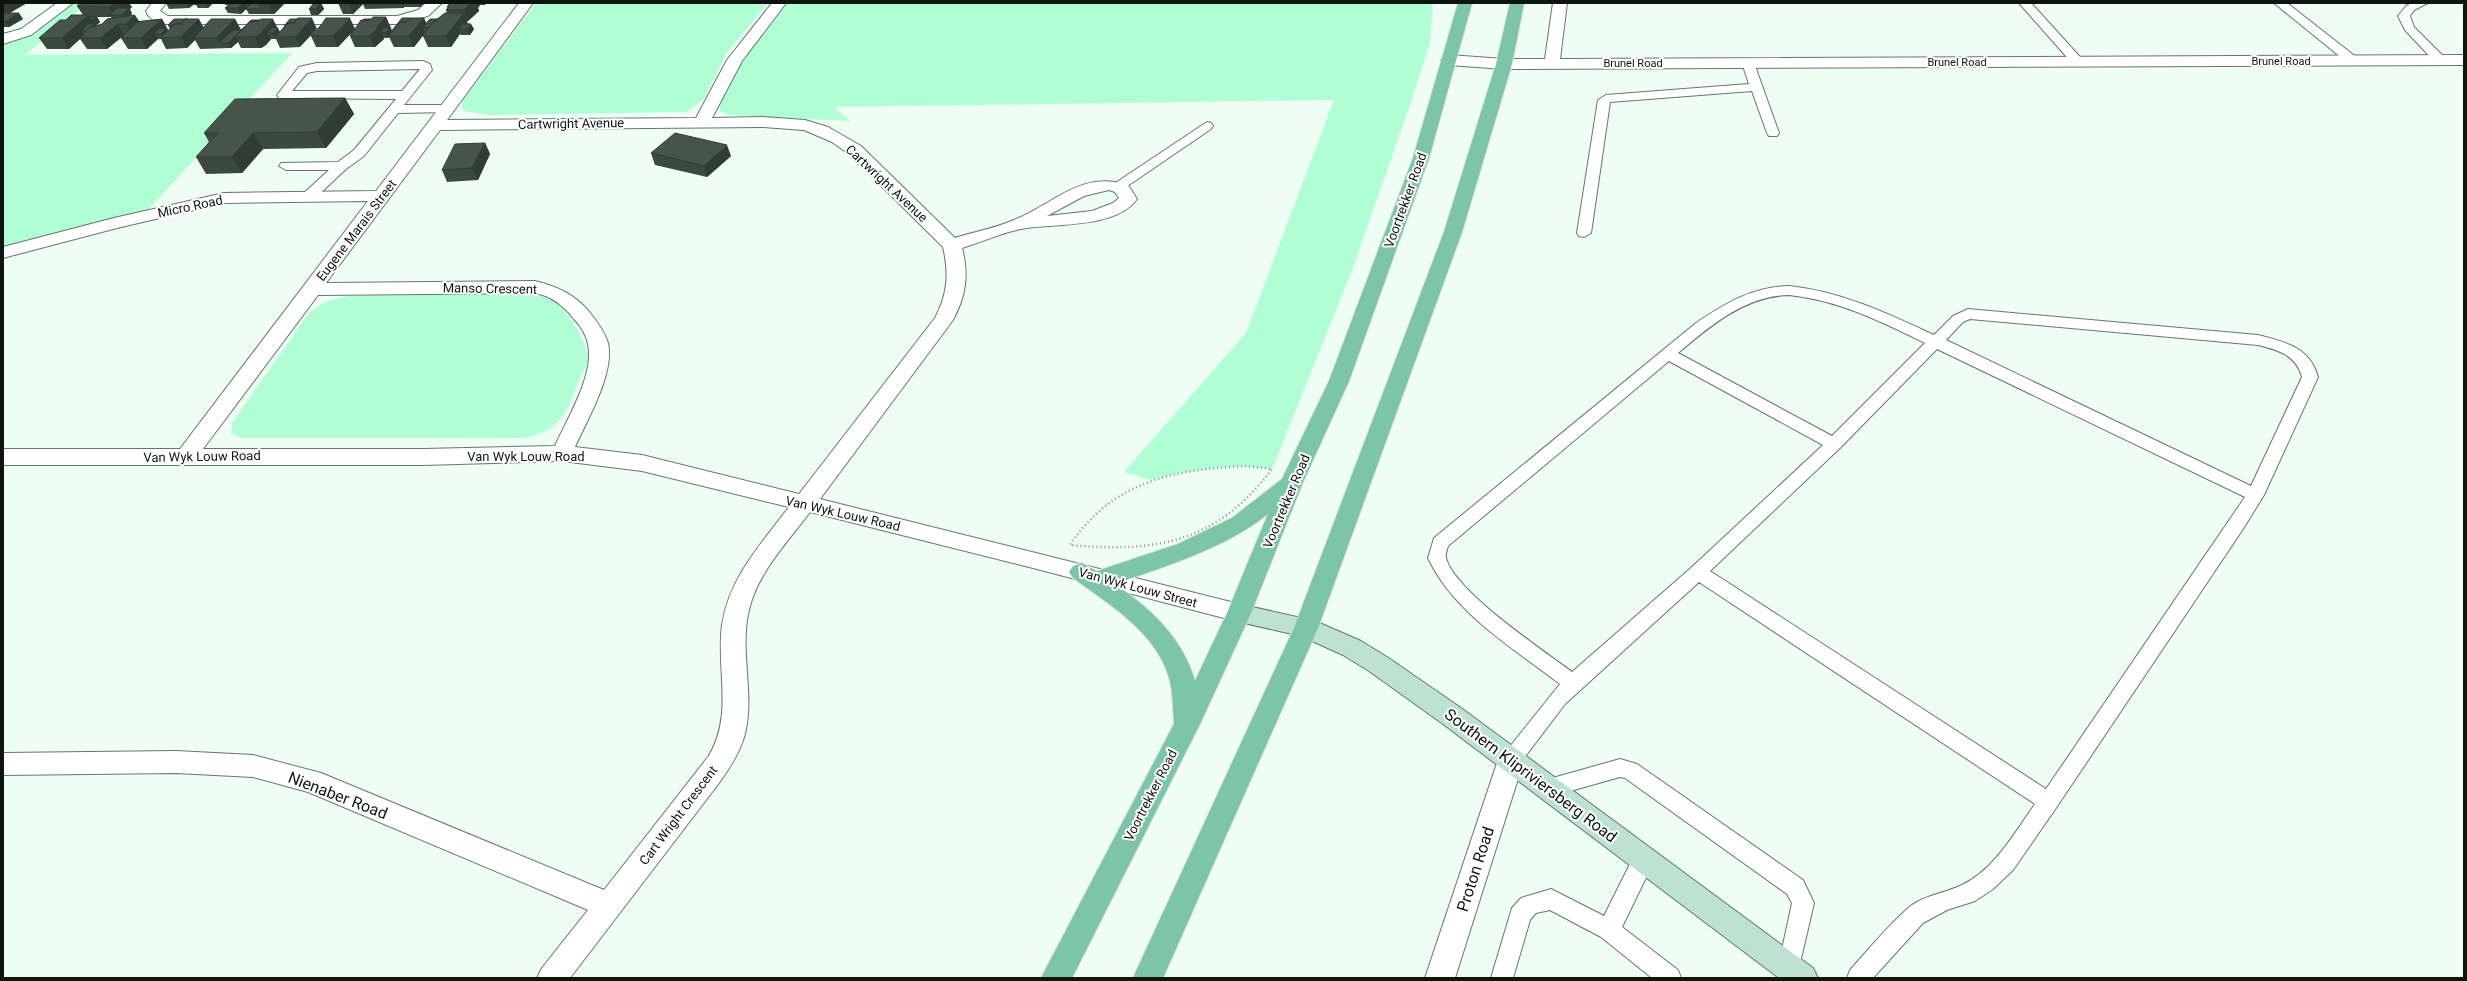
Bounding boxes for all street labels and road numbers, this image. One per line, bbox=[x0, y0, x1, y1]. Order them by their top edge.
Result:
street label: Brunel Road bbox=[2251, 55, 2311, 68]
street label: Brunel Road bbox=[1927, 56, 1987, 69]
street label: Brunel Road bbox=[1603, 57, 1663, 70]
street label: Cartwright Avenue bbox=[518, 115, 624, 132]
street label: Cartwright Avenue bbox=[843, 142, 931, 225]
street label: Voortrekker Road bbox=[1381, 150, 1430, 250]
street label: Eugene Marais Street bbox=[313, 177, 399, 284]
street label: Micro Road bbox=[156, 192, 224, 221]
street label: Manso Crescent bbox=[443, 280, 537, 297]
street label: Van Wyk Louw Road bbox=[143, 448, 261, 465]
street label: Van Wyk Louw Road bbox=[467, 449, 585, 464]
street label: Voortrekker Road bbox=[1260, 452, 1313, 550]
street label: Van Wyk Louw Road bbox=[784, 493, 902, 534]
street label: Van Wyk Louw Street bbox=[1077, 564, 1199, 610]
street label: Southern Klipriviersberg Road bbox=[1441, 704, 1620, 846]
street label: Voortrekker Road bbox=[1121, 747, 1180, 843]
street label: Cart Wright Crescent bbox=[636, 763, 721, 868]
street label: Nienaber Road bbox=[285, 768, 390, 823]
street label: Proton Road bbox=[1453, 824, 1498, 914]

